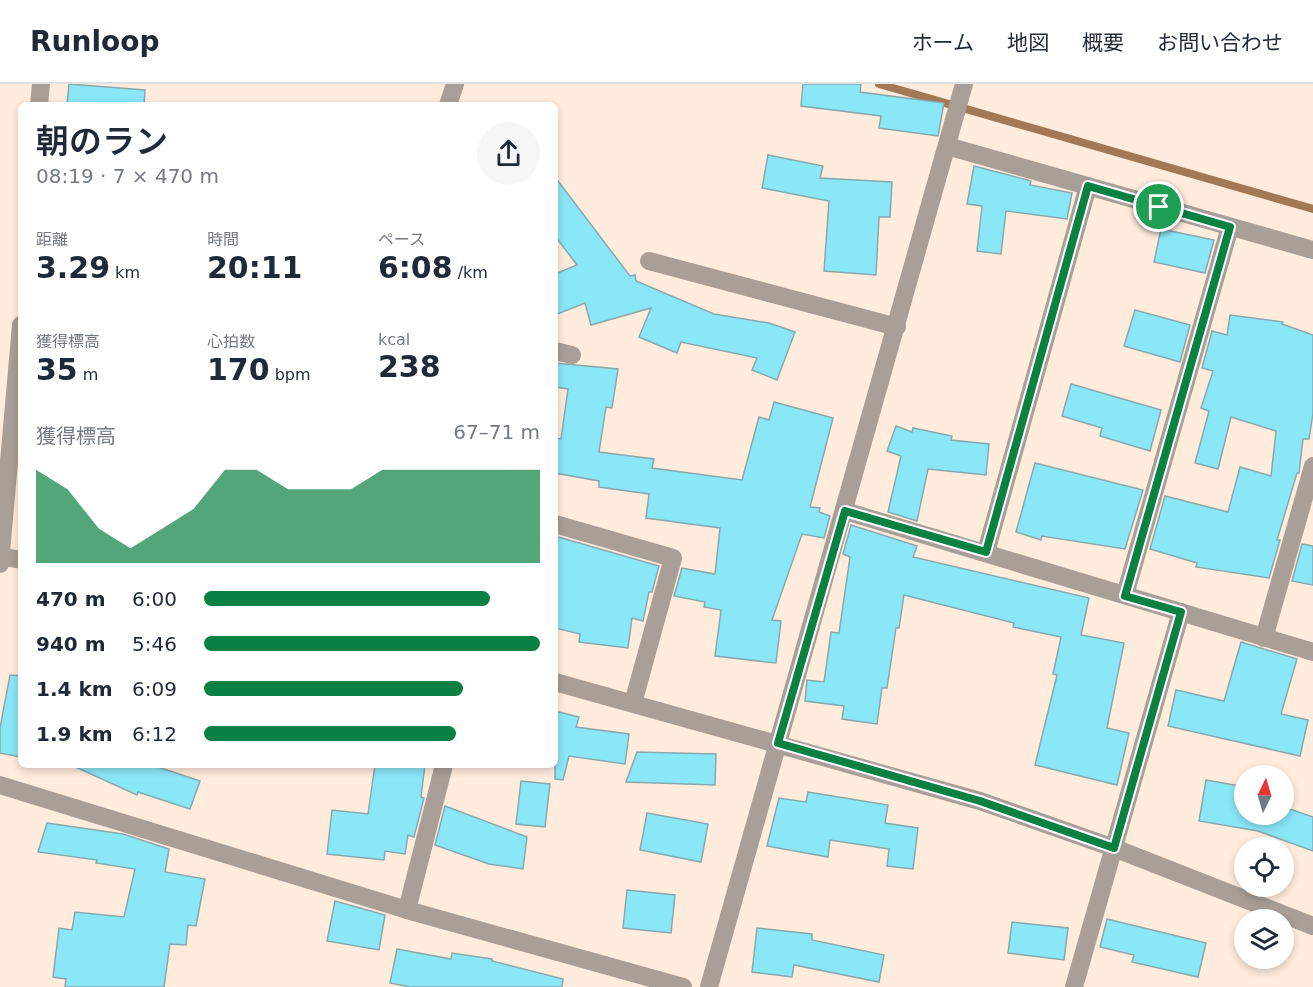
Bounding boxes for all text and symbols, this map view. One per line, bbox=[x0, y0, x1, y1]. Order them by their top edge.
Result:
text: Runloop bbox=[30, 25, 160, 58]
text: ホーム bbox=[912, 31, 974, 55]
text: 地図 bbox=[1007, 31, 1049, 55]
text: 概要 bbox=[1082, 31, 1124, 55]
text: お問い合わせ bbox=[1157, 31, 1283, 55]
text: 朝のラン bbox=[36, 122, 168, 161]
button: share bbox=[477, 122, 540, 185]
text: 08:19 · 7 × 470 m bbox=[36, 164, 219, 188]
pin bbox=[1133, 181, 1184, 232]
icon: arrive bbox=[1142, 190, 1175, 223]
text: 距離 bbox=[36, 230, 68, 249]
text: 時間 bbox=[207, 230, 239, 249]
text: ペース bbox=[378, 230, 425, 249]
text: 3.29 bbox=[36, 250, 110, 285]
text: 20:11 bbox=[207, 250, 303, 285]
text: 6:08 bbox=[378, 250, 453, 285]
text: km bbox=[110, 263, 140, 282]
text: /km bbox=[453, 263, 488, 282]
text: kcal bbox=[378, 330, 410, 349]
text: 獲得標高 bbox=[36, 332, 100, 351]
text: 心拍数 bbox=[207, 332, 255, 351]
text: 238 bbox=[378, 349, 441, 384]
text: 35 bbox=[36, 352, 78, 387]
text: 170 bbox=[207, 352, 270, 387]
text: m bbox=[78, 365, 98, 384]
text: bpm bbox=[270, 365, 311, 384]
text: 67–71 m bbox=[453, 420, 540, 444]
text: 獲得標高 bbox=[36, 424, 116, 448]
text: 470 m bbox=[36, 587, 106, 611]
text: 6:00 bbox=[132, 587, 177, 611]
text: 940 m bbox=[36, 632, 106, 656]
text: 5:46 bbox=[132, 632, 177, 656]
text: 1.4 km bbox=[36, 677, 113, 701]
text: 6:09 bbox=[132, 677, 177, 701]
text: 1.9 km bbox=[36, 722, 113, 746]
text: 6:12 bbox=[132, 722, 177, 746]
north arrow bbox=[1234, 765, 1294, 825]
map controls bbox=[1234, 765, 1294, 969]
button: locate bbox=[1234, 837, 1294, 897]
button: layers bbox=[1234, 909, 1294, 969]

